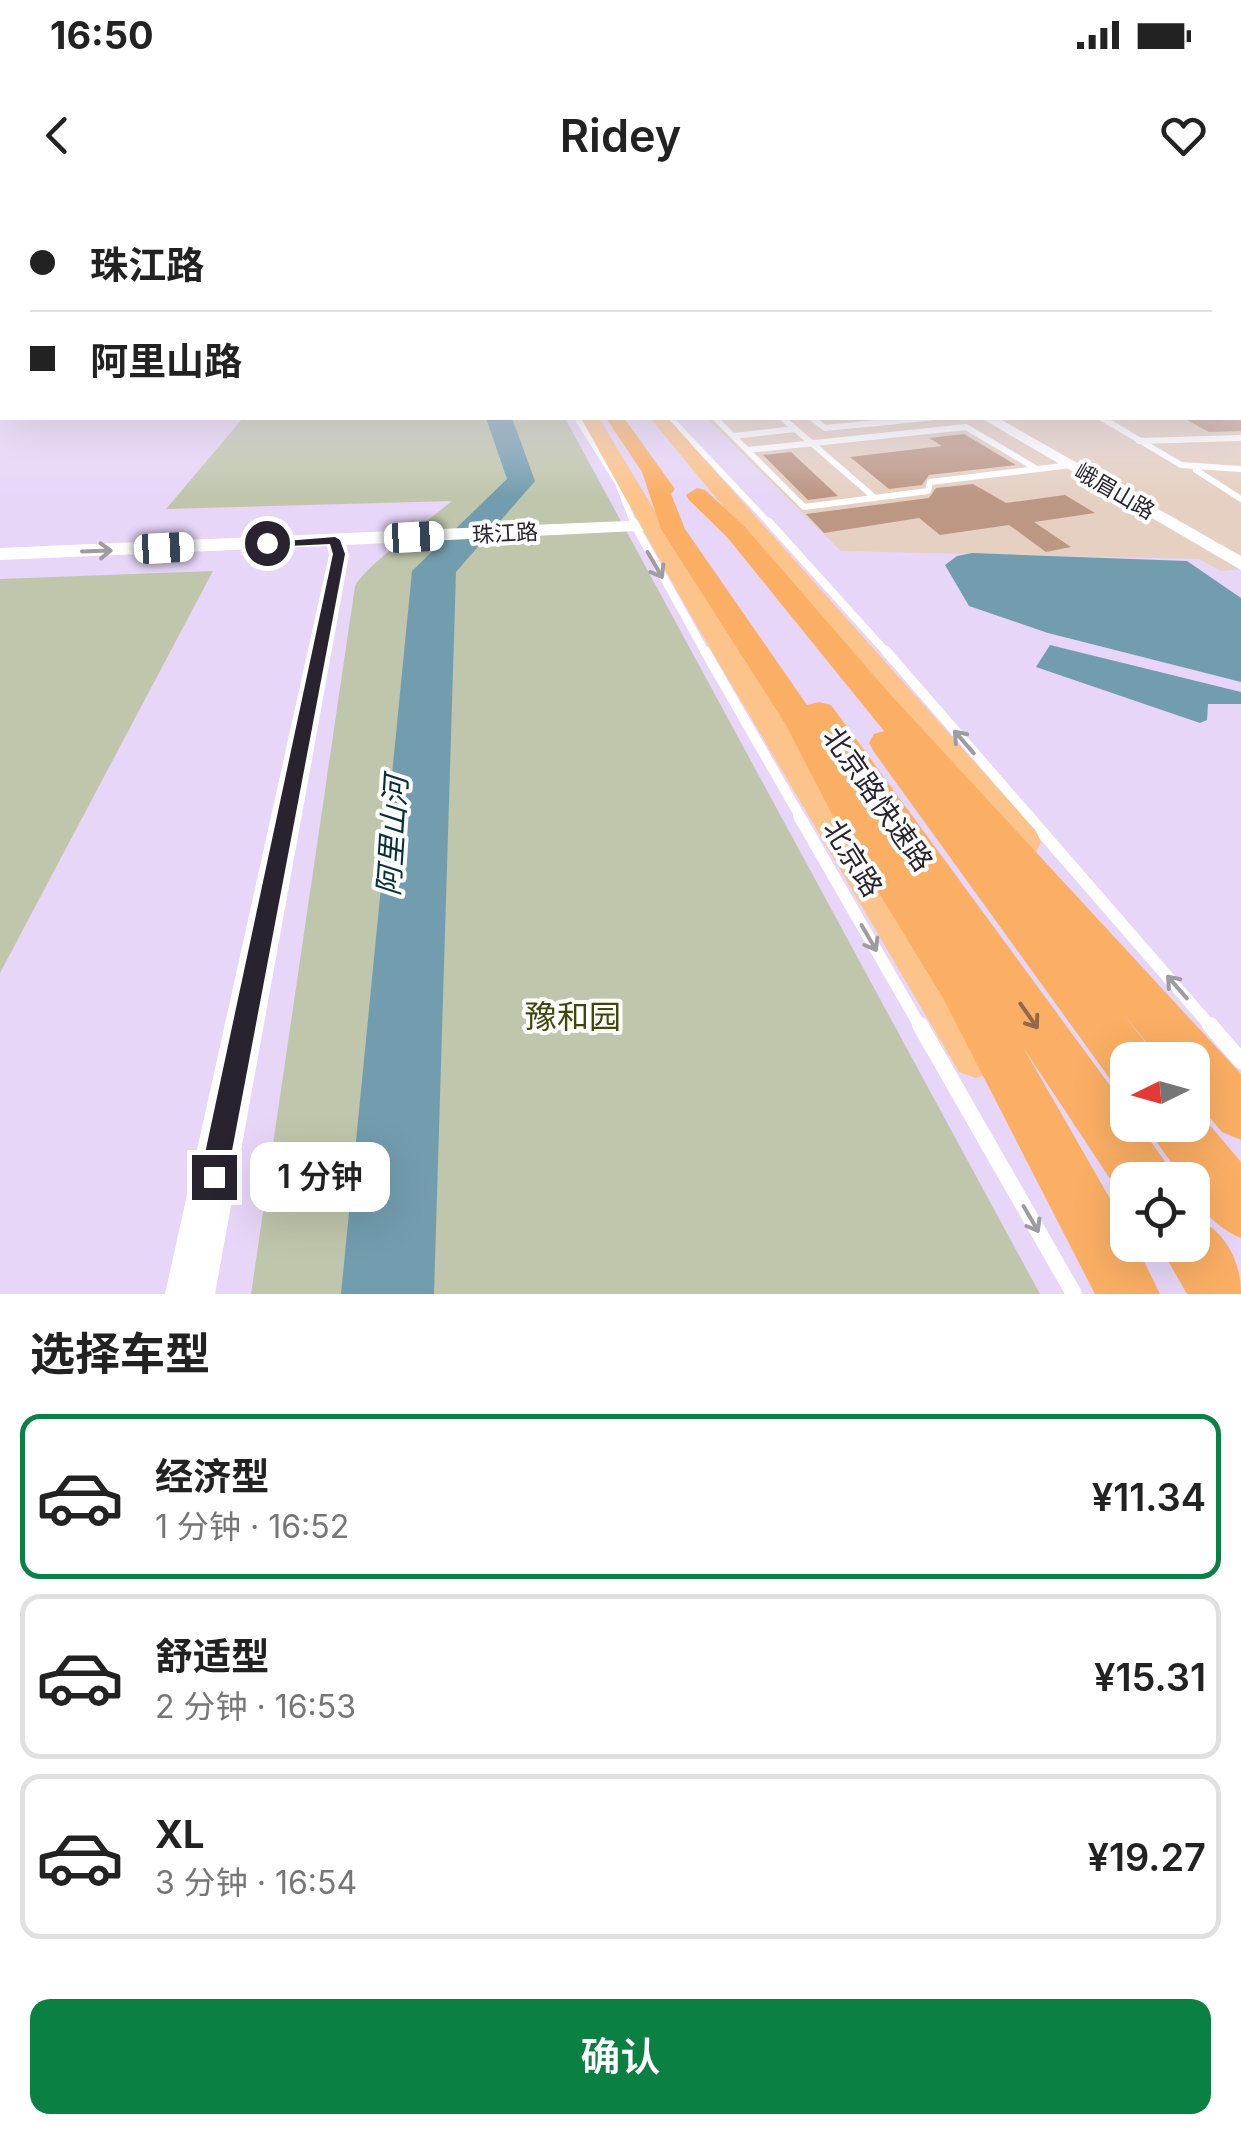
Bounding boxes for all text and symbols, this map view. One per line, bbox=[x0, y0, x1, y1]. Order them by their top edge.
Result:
text: 16:50 bbox=[50, 12, 154, 58]
icon: back bbox=[30, 108, 85, 163]
text: Ridey bbox=[560, 108, 681, 163]
icon: heart bbox=[1156, 108, 1211, 163]
text: 珠江路 bbox=[90, 242, 204, 288]
text: 阿里山路 bbox=[90, 338, 242, 384]
street label: 峨眉山路 bbox=[1070, 458, 1160, 524]
street label: 珠江路 bbox=[471, 518, 539, 548]
car bbox=[383, 520, 445, 554]
route start bbox=[245, 521, 290, 566]
car bbox=[133, 531, 195, 565]
one-way arrow bbox=[81, 541, 113, 560]
one-way arrow bbox=[645, 550, 665, 579]
street label: 北京路快速路 bbox=[816, 721, 940, 877]
one-way arrow bbox=[952, 730, 975, 755]
water label: 阿里山河 bbox=[370, 770, 414, 897]
street label: 北京路 bbox=[816, 813, 890, 903]
one-way arrow bbox=[860, 923, 880, 952]
one-way arrow bbox=[1166, 975, 1189, 1000]
park label: 豫和园 bbox=[525, 997, 621, 1036]
one-way arrow bbox=[1018, 1002, 1039, 1029]
north arrow bbox=[1110, 1042, 1210, 1142]
map controls bbox=[1110, 1042, 1210, 1262]
callout: 1 分钟 bbox=[249, 1142, 389, 1212]
route end bbox=[192, 1155, 237, 1200]
text: 1 分钟 bbox=[277, 1157, 363, 1196]
button: locate bbox=[1110, 1162, 1210, 1262]
one-way arrow bbox=[1022, 1204, 1042, 1234]
text: 选择车型 bbox=[30, 1326, 210, 1381]
icon: car bbox=[35, 1452, 125, 1542]
text: 经济型 bbox=[155, 1453, 269, 1499]
text: ¥11.34 bbox=[1092, 1474, 1206, 1520]
text: 1 分钟 · 16:52 bbox=[155, 1507, 349, 1546]
icon: car bbox=[35, 1632, 125, 1722]
text: 舒适型 bbox=[155, 1633, 269, 1679]
text: ¥15.31 bbox=[1094, 1654, 1206, 1700]
text: 2 分钟 · 16:53 bbox=[155, 1687, 356, 1726]
text: XL bbox=[155, 1811, 205, 1857]
icon: car bbox=[35, 1812, 125, 1902]
text: ¥19.27 bbox=[1088, 1834, 1206, 1880]
text: 3 分钟 · 16:54 bbox=[155, 1863, 357, 1902]
button: 确认 bbox=[30, 1999, 1211, 2114]

